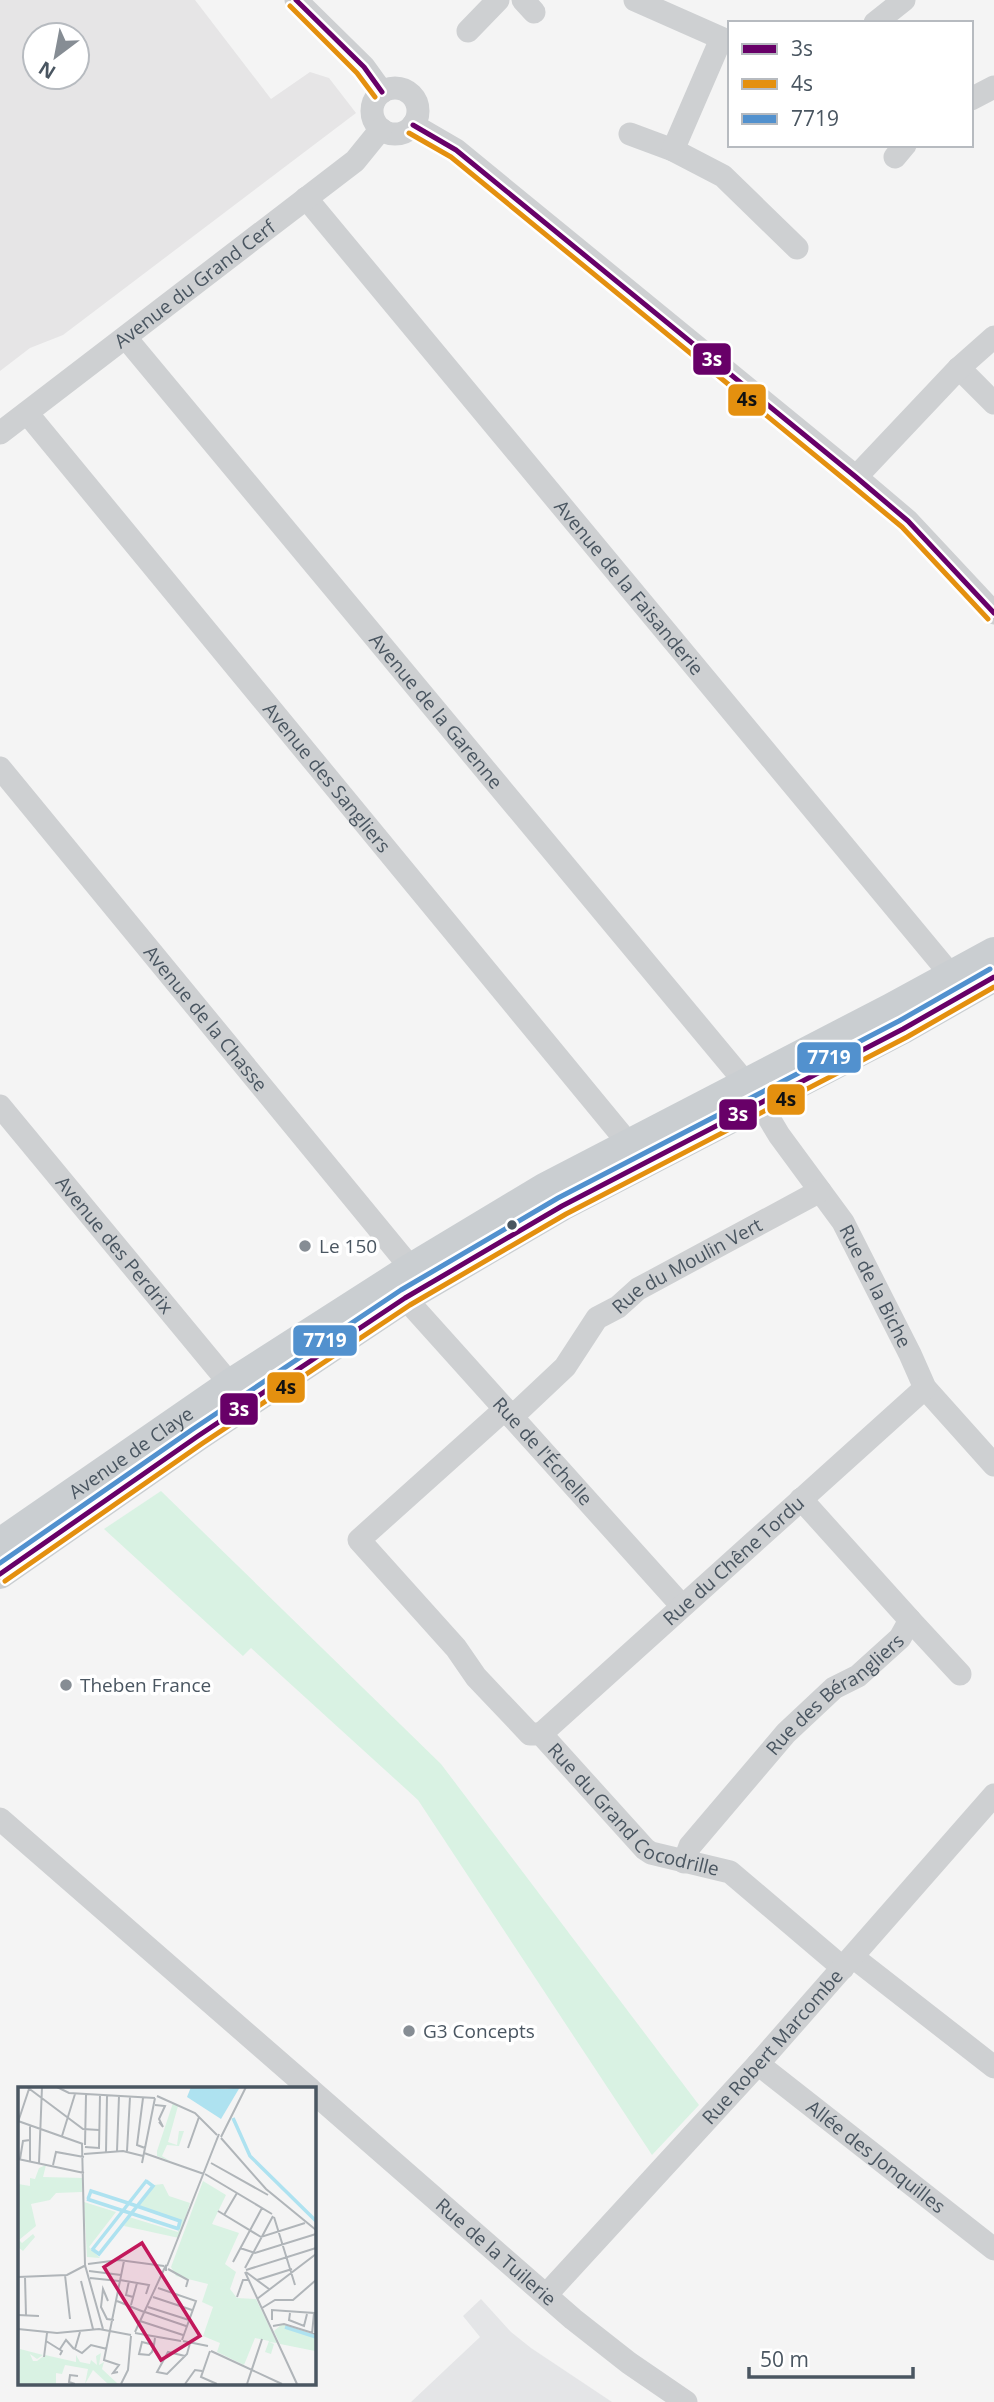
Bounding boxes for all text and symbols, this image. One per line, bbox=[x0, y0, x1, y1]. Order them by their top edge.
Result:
north arrow bbox=[21, 21, 91, 91]
legend bbox=[728, 21, 973, 147]
text: 3s bbox=[791, 34, 813, 62]
text: N bbox=[34, 55, 60, 86]
text: 4s bbox=[791, 69, 813, 97]
text: 7719 bbox=[791, 104, 839, 132]
street label: Avenue du Grand Cerf bbox=[109, 213, 282, 354]
line badge: 3s bbox=[692, 342, 732, 376]
text: 3s bbox=[702, 346, 722, 372]
line badge: 4s bbox=[727, 383, 767, 417]
text: 4s bbox=[737, 386, 757, 412]
street label: Avenue de la Faisanderie bbox=[549, 494, 710, 681]
street label: Avenue de la Garenne bbox=[364, 627, 509, 794]
street label: Avenue des Sangliers bbox=[257, 697, 397, 858]
street label: Avenue de la Chasse bbox=[138, 940, 273, 1097]
line badge: 7719 bbox=[796, 1041, 862, 1074]
text: 7719 bbox=[807, 1044, 851, 1070]
line badge: 4s bbox=[766, 1083, 806, 1116]
text: 4s bbox=[776, 1086, 796, 1112]
line badge: 3s bbox=[718, 1098, 758, 1131]
text: 3s bbox=[728, 1101, 748, 1127]
street label: Avenue des Perdrix bbox=[50, 1170, 179, 1319]
street label: Rue du Moulin Vert bbox=[606, 1212, 767, 1319]
unlabelled marker bbox=[505, 1218, 519, 1232]
street label: Rue de la Biche bbox=[833, 1220, 918, 1352]
place label: Le 150 bbox=[319, 1233, 377, 1259]
marker: Le 150 bbox=[297, 1238, 313, 1254]
line badge: 7719 bbox=[292, 1324, 358, 1357]
text: 7719 bbox=[303, 1327, 347, 1353]
line badge: 4s bbox=[266, 1371, 306, 1404]
text: 4s bbox=[276, 1374, 296, 1400]
street label: Rue de l'Échelle bbox=[487, 1391, 598, 1511]
line badge: 3s bbox=[219, 1392, 259, 1426]
text: 3s bbox=[229, 1396, 249, 1422]
street label: Avenue de Claye bbox=[63, 1400, 198, 1505]
street label: Rue du Chêne Tordu bbox=[657, 1490, 810, 1631]
street label: Rue des Bérangliers bbox=[760, 1628, 910, 1761]
place label: Theben France bbox=[80, 1672, 211, 1698]
marker: Theben France bbox=[58, 1677, 74, 1693]
street label: Rue du Grand Cocodrille bbox=[542, 1737, 722, 1882]
street label: Rue Robert Marcombe bbox=[696, 1963, 848, 2130]
place label: G3 Concepts bbox=[423, 2018, 535, 2044]
marker: G3 Concepts bbox=[401, 2023, 417, 2039]
inset map bbox=[18, 2087, 315, 2384]
street label: Allée des Jonquilles bbox=[801, 2094, 951, 2219]
street label: Rue de la Tuilerie bbox=[430, 2192, 562, 2312]
scale bar bbox=[749, 2336, 914, 2380]
text: 50 m bbox=[760, 2345, 809, 2373]

